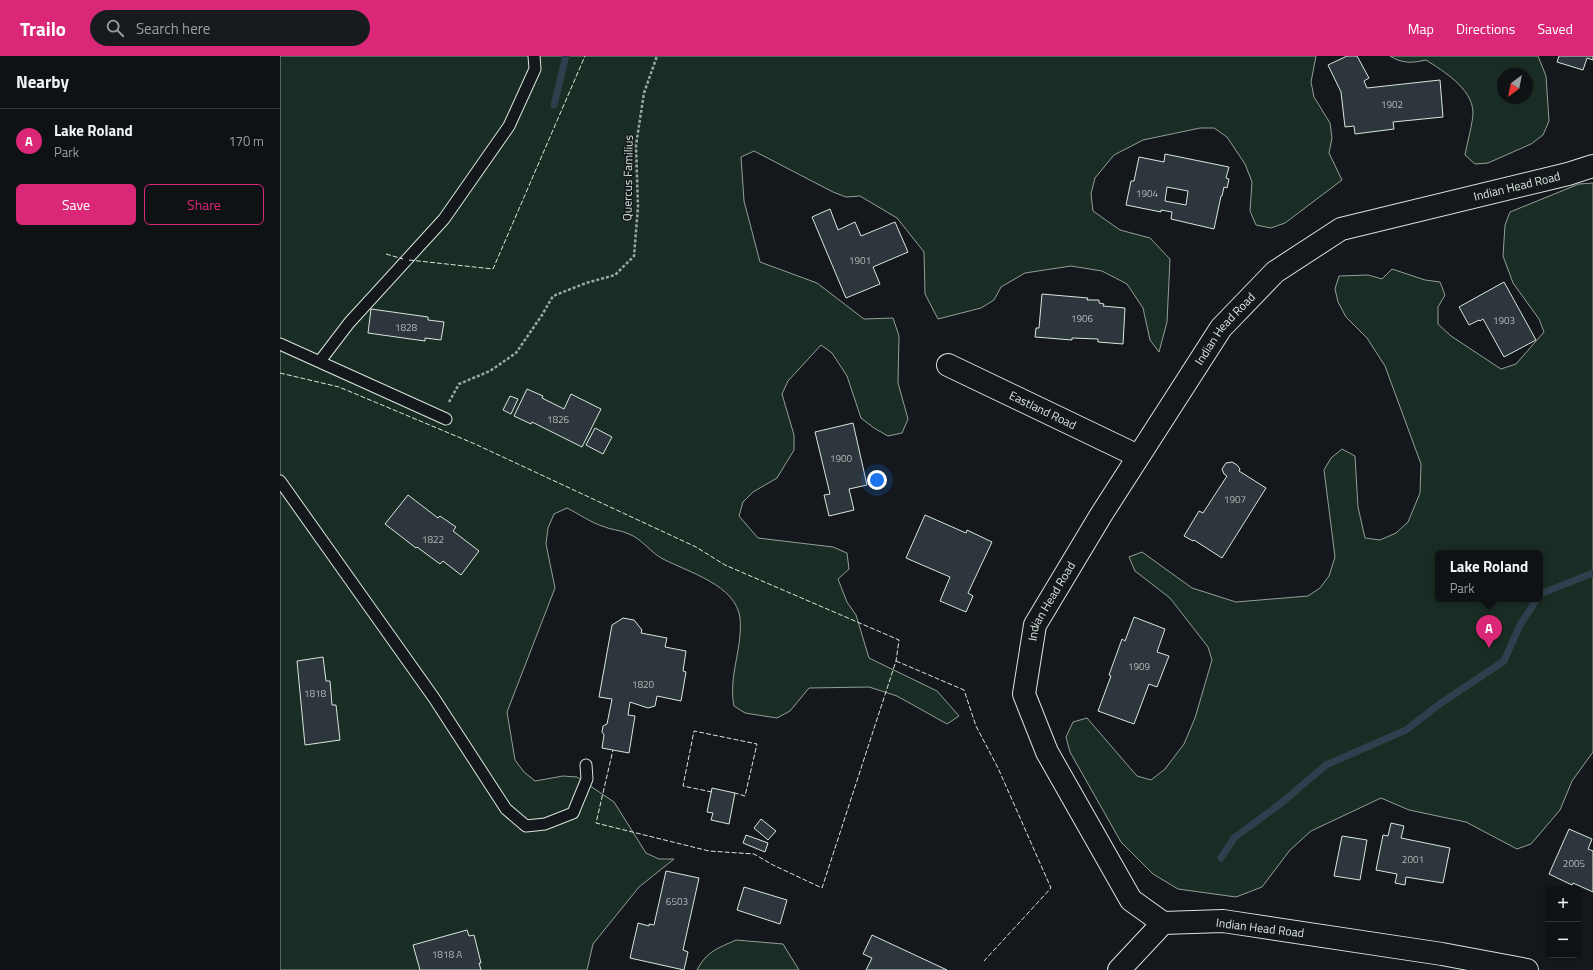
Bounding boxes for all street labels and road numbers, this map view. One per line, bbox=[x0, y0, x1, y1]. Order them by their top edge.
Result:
street label: Quercus Familius bbox=[617, 134, 638, 221]
street label: Indian Head Road bbox=[1472, 166, 1562, 206]
street label: Indian Head Road bbox=[1190, 288, 1259, 369]
street label: Eastland Road bbox=[1006, 386, 1080, 434]
street label: Indian Head Road bbox=[1023, 558, 1080, 642]
street label: Indian Head Road bbox=[1215, 913, 1305, 942]

